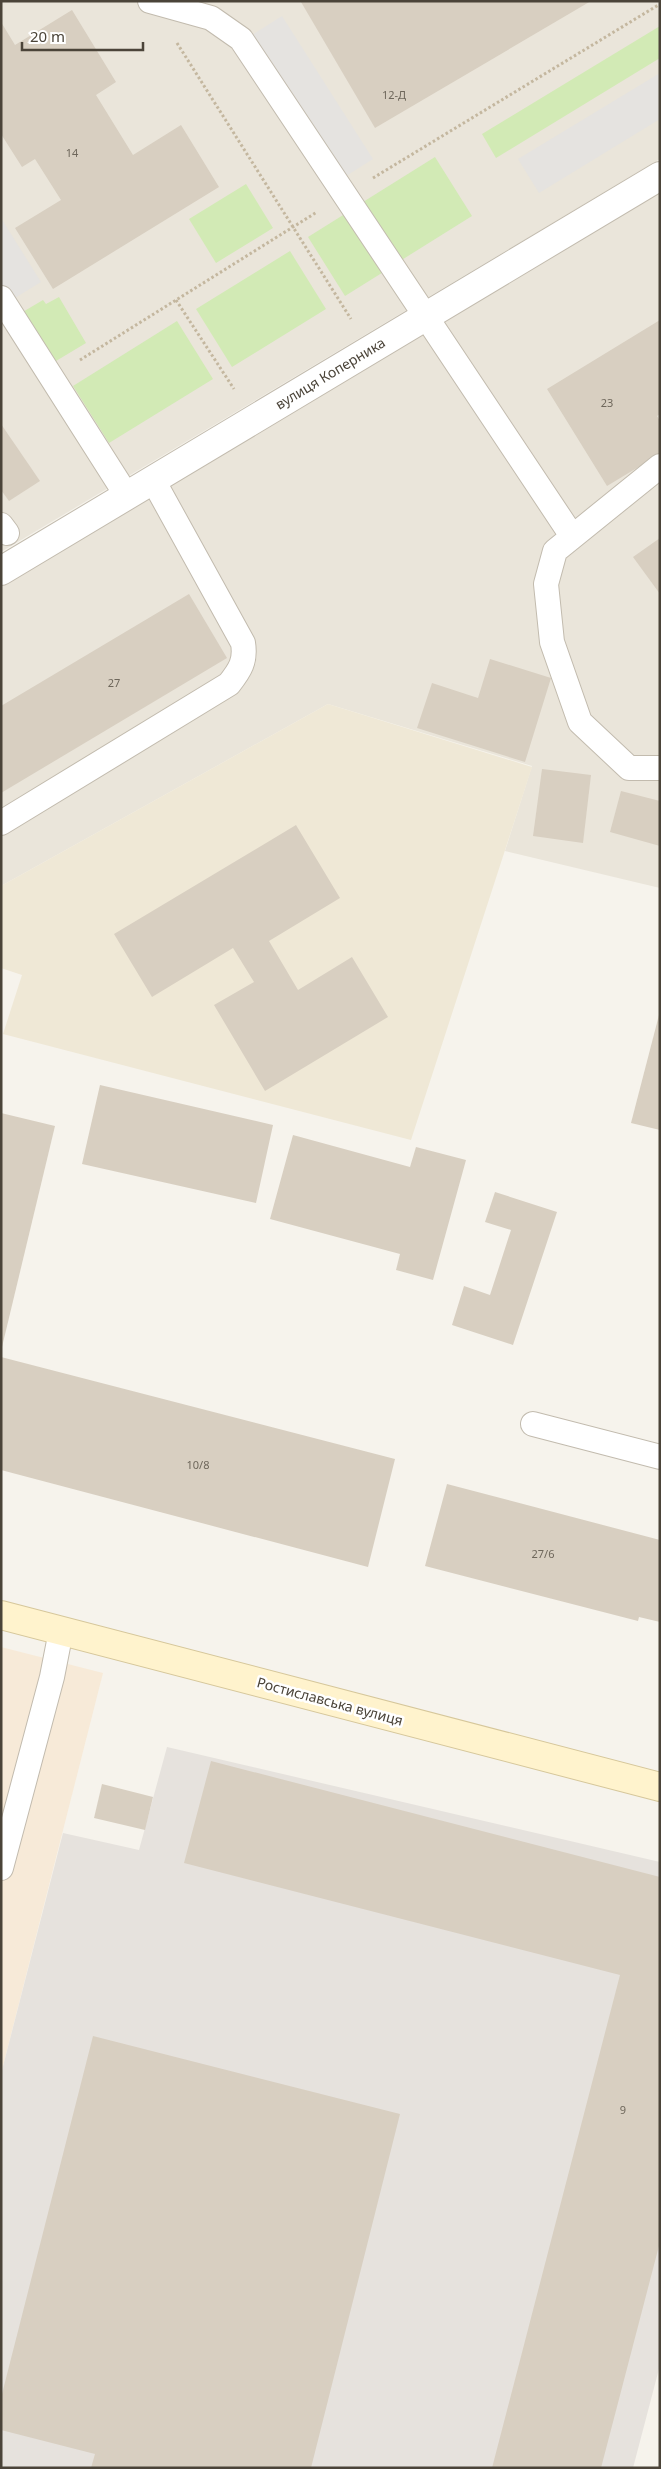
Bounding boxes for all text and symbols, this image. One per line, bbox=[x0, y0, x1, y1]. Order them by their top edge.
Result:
scale bar bbox=[22, 20, 144, 52]
text: 20 m bbox=[30, 26, 65, 46]
house number: 12-Д bbox=[382, 87, 406, 102]
house number: 14 bbox=[66, 145, 79, 160]
street label: вулиця Коперника bbox=[271, 333, 389, 413]
house number: 23 bbox=[601, 395, 613, 410]
house number: 27 bbox=[108, 675, 120, 690]
house number: 10/8 bbox=[187, 1457, 209, 1472]
house number: 27/6 bbox=[532, 1546, 554, 1561]
street label: Ростиславська вулиця bbox=[255, 1672, 405, 1730]
house number: 9 bbox=[620, 2102, 626, 2117]

